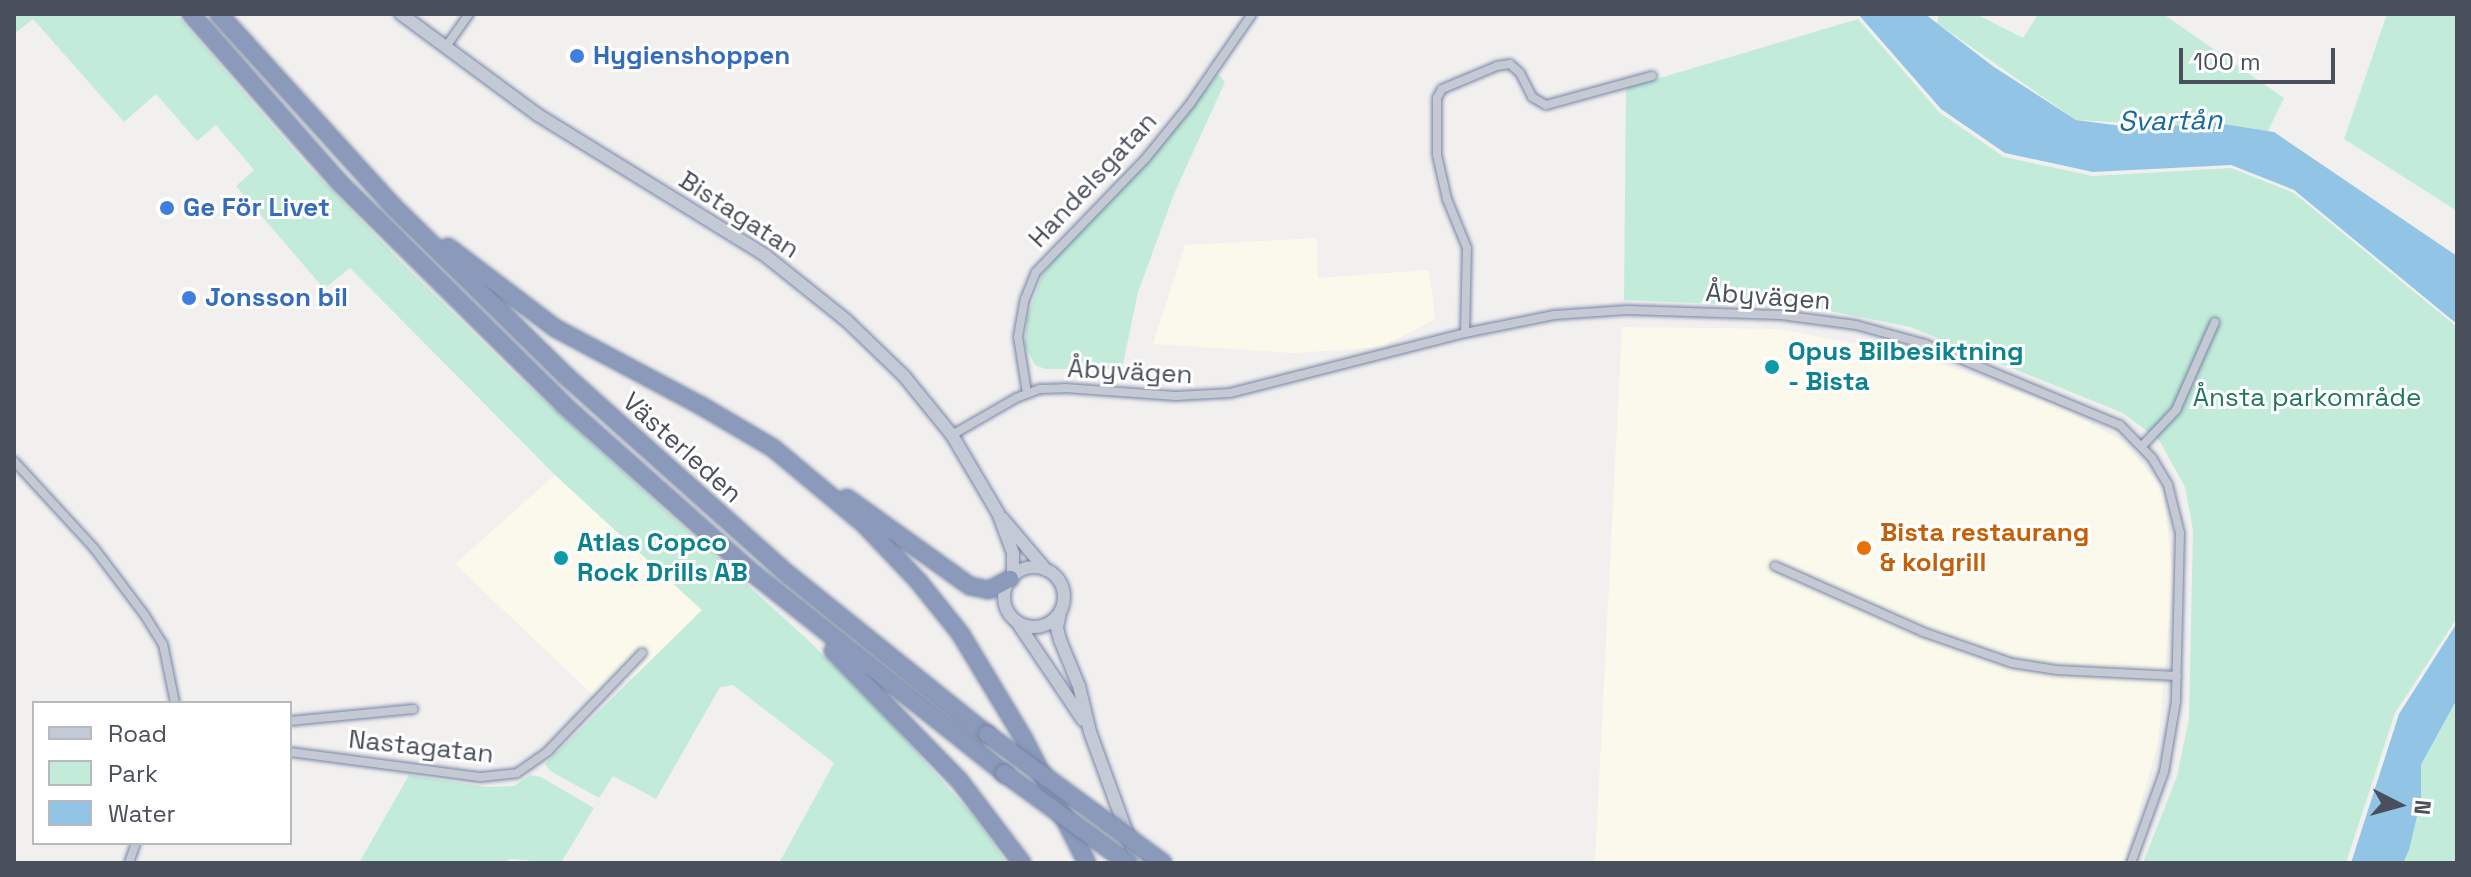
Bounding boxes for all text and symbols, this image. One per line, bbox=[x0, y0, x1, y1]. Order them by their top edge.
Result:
scale bar bbox=[2183, 32, 2339, 82]
place label: Hygienshoppen bbox=[593, 40, 790, 72]
text: 100 m bbox=[2193, 46, 2261, 77]
marker: Hygienshoppen bbox=[568, 47, 586, 65]
water label: Svartån bbox=[2117, 102, 2223, 138]
street label: Handelsgatan bbox=[1022, 106, 1164, 254]
street label: Bistagatan bbox=[673, 165, 805, 265]
place label: Ge För Livet bbox=[183, 192, 330, 224]
marker: Ge För Livet bbox=[158, 199, 176, 217]
street label: Åbyvägen bbox=[1704, 277, 1832, 317]
place label: Jonsson bil bbox=[205, 282, 348, 314]
marker: Jonsson bil bbox=[180, 289, 198, 307]
place label: Opus Bilbesiktning - Bista bbox=[1788, 336, 2024, 398]
street label: Åbyvägen bbox=[1067, 353, 1193, 391]
marker: Opus Bilbesiktning - Bista bbox=[1763, 358, 1781, 376]
park label: Ånsta parkområde bbox=[2193, 382, 2421, 414]
street label: Västerleden bbox=[616, 386, 748, 510]
place label: Bista restaurang & kolgrill bbox=[1880, 517, 2089, 578]
place label: Atlas Copco Rock Drills AB bbox=[577, 527, 748, 588]
marker: Bista restaurang & kolgrill bbox=[1855, 539, 1873, 557]
marker: Atlas Copco Rock Drills AB bbox=[552, 549, 570, 567]
legend bbox=[32, 701, 292, 845]
text: Road bbox=[108, 718, 167, 749]
street label: Nastagatan bbox=[347, 724, 495, 770]
text: Park bbox=[108, 758, 158, 789]
north arrow bbox=[2359, 765, 2439, 845]
text: Water bbox=[108, 798, 176, 829]
text: N bbox=[2408, 799, 2438, 816]

